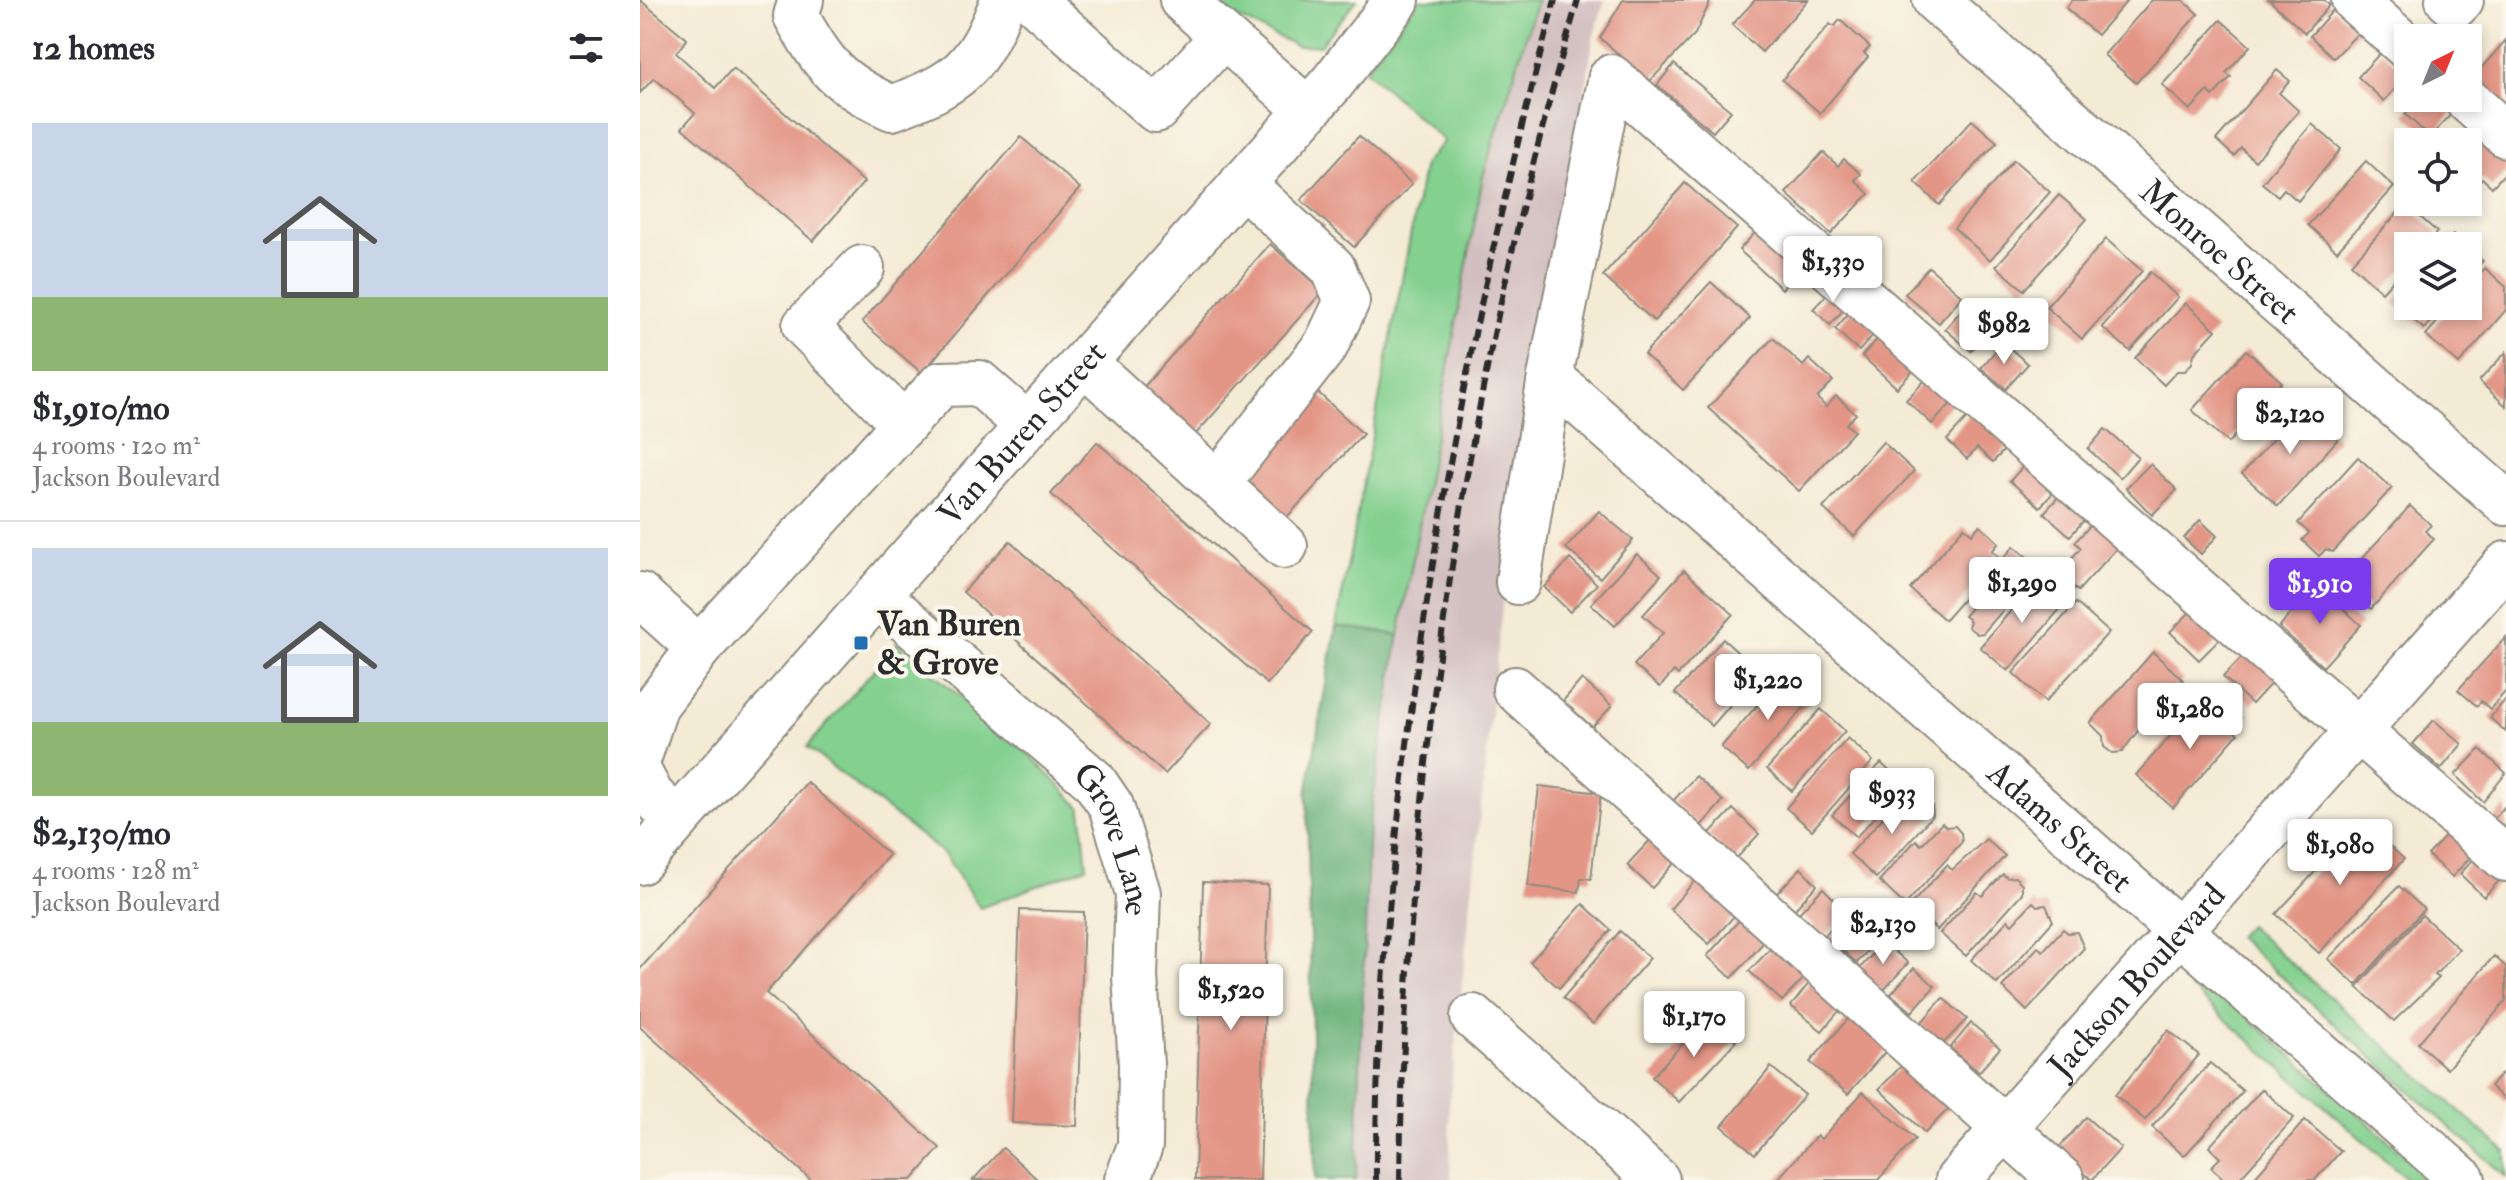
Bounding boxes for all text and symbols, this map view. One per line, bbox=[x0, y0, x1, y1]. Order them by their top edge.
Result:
north arrow bbox=[2394, 24, 2482, 112]
map controls bbox=[2394, 24, 2482, 320]
icon: filters bbox=[564, 26, 608, 70]
text: 12 homes bbox=[32, 27, 155, 70]
button: locate bbox=[2394, 128, 2482, 216]
street label: Monroe Street bbox=[2130, 171, 2308, 334]
icon: home bbox=[248, 175, 392, 319]
button: layers bbox=[2394, 232, 2482, 320]
pin: $1,330 bbox=[1768, 236, 1898, 304]
text: $1,330 bbox=[1801, 246, 1865, 278]
pin: $982 bbox=[1957, 298, 2051, 366]
text: $982 bbox=[1977, 308, 2031, 340]
street label: Van Buren Street bbox=[929, 332, 1116, 535]
text: $1,910/mo bbox=[32, 387, 170, 430]
pin: $2,120 bbox=[2225, 388, 2355, 456]
text: $2,120 bbox=[2255, 398, 2325, 430]
text: 4 rooms · 120 m² bbox=[32, 430, 200, 462]
text: Jackson Boulevard bbox=[32, 462, 220, 494]
pin: $1,290 bbox=[1957, 557, 2087, 625]
pin: $1,910 bbox=[2255, 558, 2385, 626]
text: $1,290 bbox=[1987, 567, 2057, 599]
text: $1,910 bbox=[2287, 568, 2353, 600]
icon: home bbox=[248, 600, 392, 744]
place label: Van Buren & Grove bbox=[876, 603, 1022, 685]
marker: Van Buren & Grove bbox=[852, 634, 870, 652]
pin: $1,220 bbox=[1703, 654, 1833, 722]
text: $1,220 bbox=[1733, 664, 1803, 696]
pin: $1,280 bbox=[2125, 683, 2255, 751]
text: $1,280 bbox=[2156, 693, 2224, 725]
street label: Adams Street bbox=[1977, 751, 2141, 903]
street label: Grove Lane bbox=[1064, 753, 1160, 916]
pin: $933 bbox=[1845, 768, 1939, 836]
text: $933 bbox=[1868, 778, 1916, 810]
text: $2,130/mo bbox=[32, 812, 171, 855]
pin: $1,080 bbox=[2275, 819, 2405, 887]
text: $1,080 bbox=[2305, 829, 2375, 861]
text: 4 rooms · 128 m² bbox=[32, 855, 199, 887]
street label: Jackson Boulevard bbox=[2039, 874, 2235, 1088]
text: Jackson Boulevard bbox=[32, 887, 220, 919]
pin: $2,130 bbox=[1818, 898, 1948, 966]
text: $2,130 bbox=[1850, 908, 1916, 940]
pin: $1,520 bbox=[1166, 964, 1296, 1032]
text: $1,520 bbox=[1197, 974, 1265, 1006]
pin: $1,170 bbox=[1629, 991, 1759, 1059]
text: $1,170 bbox=[1662, 1001, 1726, 1033]

